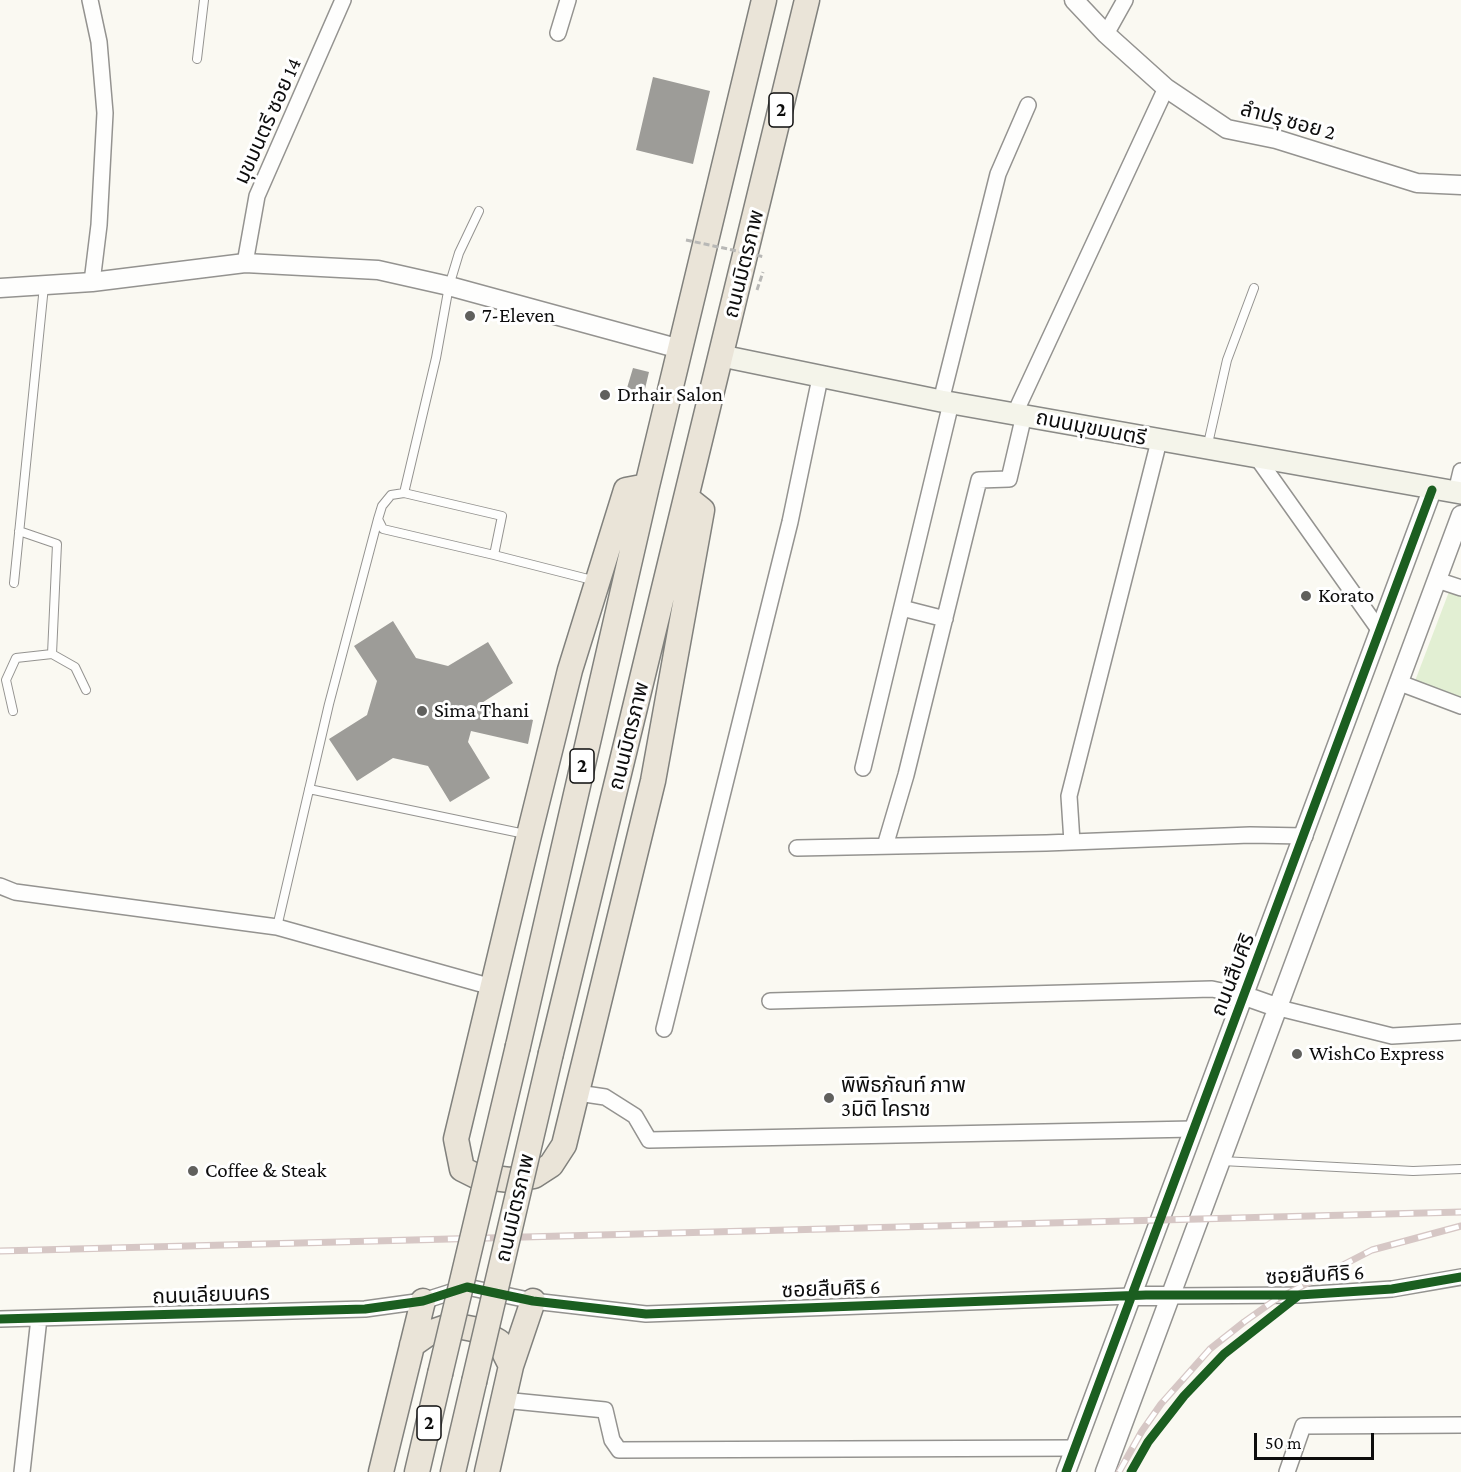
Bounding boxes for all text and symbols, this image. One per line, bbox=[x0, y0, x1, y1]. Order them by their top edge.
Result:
street label: มุขมนตรี ซอย 14 bbox=[229, 54, 307, 188]
road number: 2 bbox=[769, 93, 793, 127]
street label: ลำปรุ ซอย 2 bbox=[1238, 96, 1338, 146]
street label: ถนนมิตรภาพ bbox=[718, 207, 770, 321]
place label: 7-Eleven bbox=[482, 303, 555, 329]
marker: 7-Eleven bbox=[463, 309, 477, 323]
place label: Drhair Salon bbox=[617, 382, 723, 408]
marker: Drhair Salon bbox=[598, 388, 612, 402]
street label: ถนนมุขมนตรี bbox=[1034, 405, 1148, 451]
place label: Korato bbox=[1318, 583, 1374, 609]
marker: Korato bbox=[1299, 589, 1313, 603]
street label: ถนนมิตรภาพ bbox=[603, 679, 655, 793]
place label: Sima Thani bbox=[434, 698, 529, 724]
marker: Sima Thani bbox=[415, 704, 429, 718]
road number: 2 bbox=[570, 749, 594, 783]
street label: ถนนสืบศิริ bbox=[1206, 930, 1260, 1020]
place label: WishCo Express bbox=[1309, 1041, 1444, 1067]
marker: WishCo Express bbox=[1290, 1047, 1304, 1061]
place label: พิพิธภัณท์ ภาพ 3มิติ โคราช bbox=[841, 1073, 966, 1123]
marker: พิพิธภัณท์ ภาพ 3มิติ โคราช bbox=[822, 1091, 836, 1105]
street label: ถนนมิตรภาพ bbox=[490, 1151, 540, 1265]
place label: Coffee & Steak bbox=[205, 1158, 327, 1184]
marker: Coffee & Steak bbox=[186, 1164, 200, 1178]
street label: ซอยสืบศิริ 6 bbox=[1265, 1260, 1365, 1290]
street label: ซอยสืบศิริ 6 bbox=[781, 1275, 881, 1303]
street label: ถนนเลียบนคร bbox=[152, 1280, 270, 1310]
road number: 2 bbox=[417, 1406, 441, 1440]
scale bar bbox=[1257, 1421, 1377, 1459]
text: 50 m bbox=[1265, 1433, 1302, 1453]

